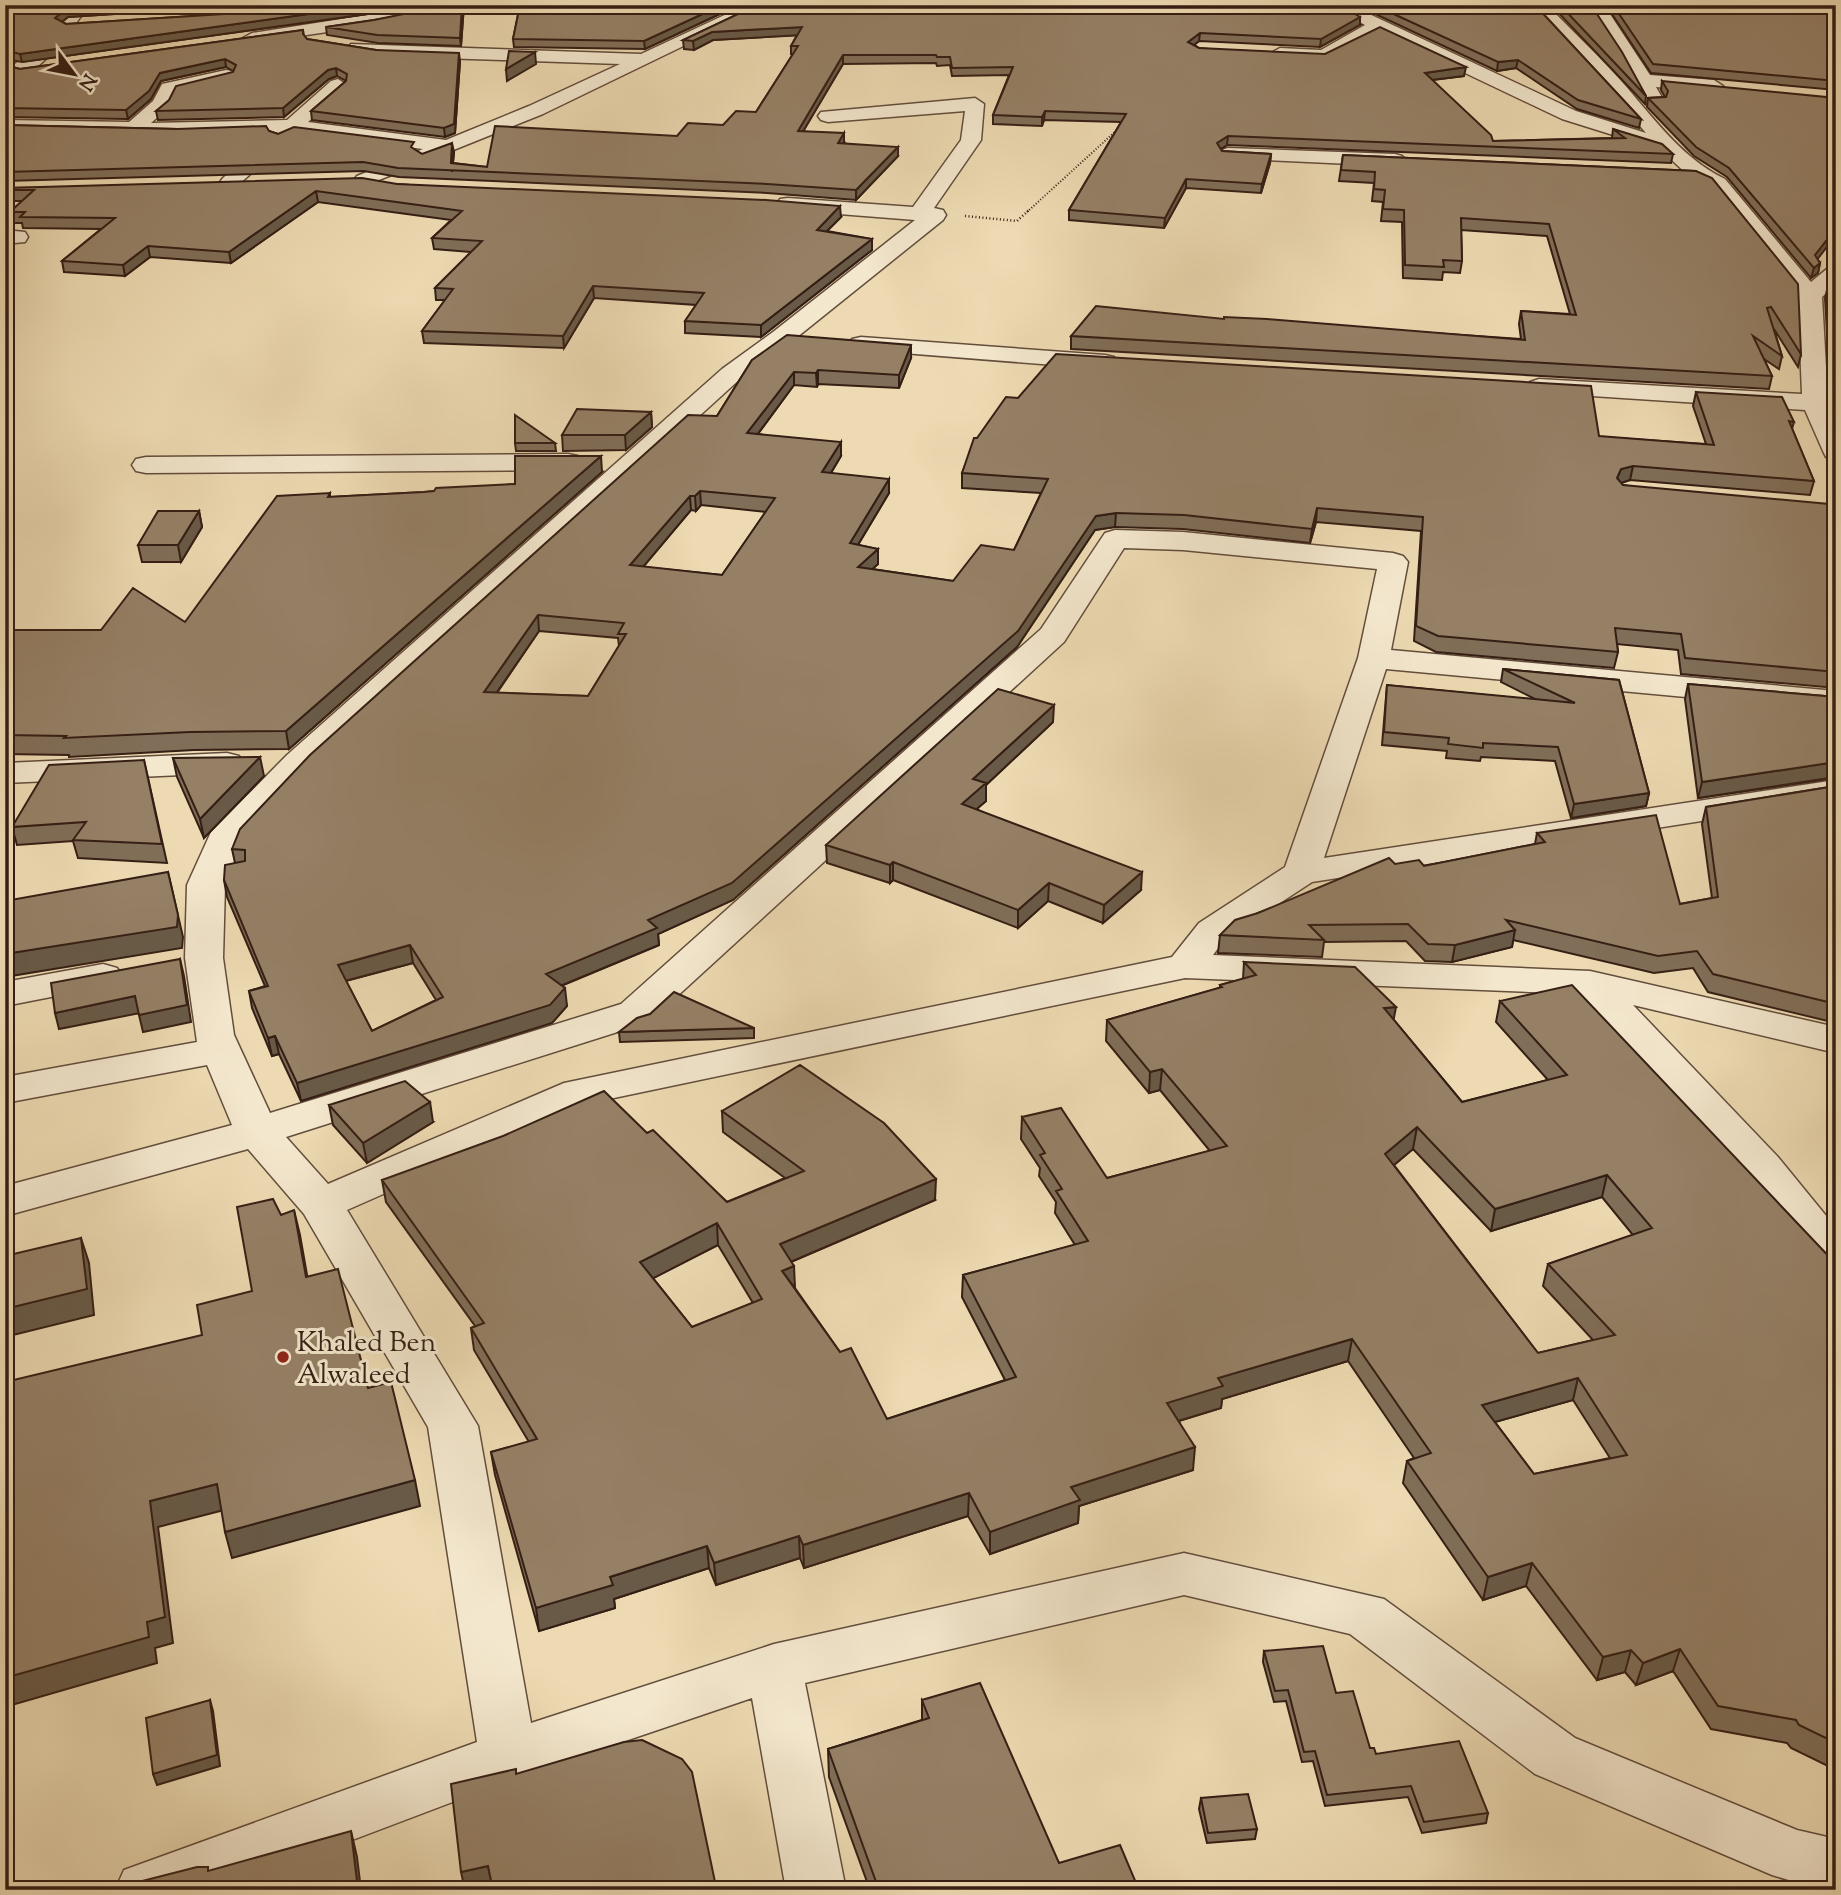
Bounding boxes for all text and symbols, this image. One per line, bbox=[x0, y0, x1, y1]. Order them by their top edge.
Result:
north arrow bbox=[38, 38, 108, 108]
text: N bbox=[71, 68, 102, 95]
place label: Khaled Ben Alwaleed bbox=[297, 1324, 436, 1396]
marker: Khaled Ben Alwaleed bbox=[275, 1349, 291, 1365]

